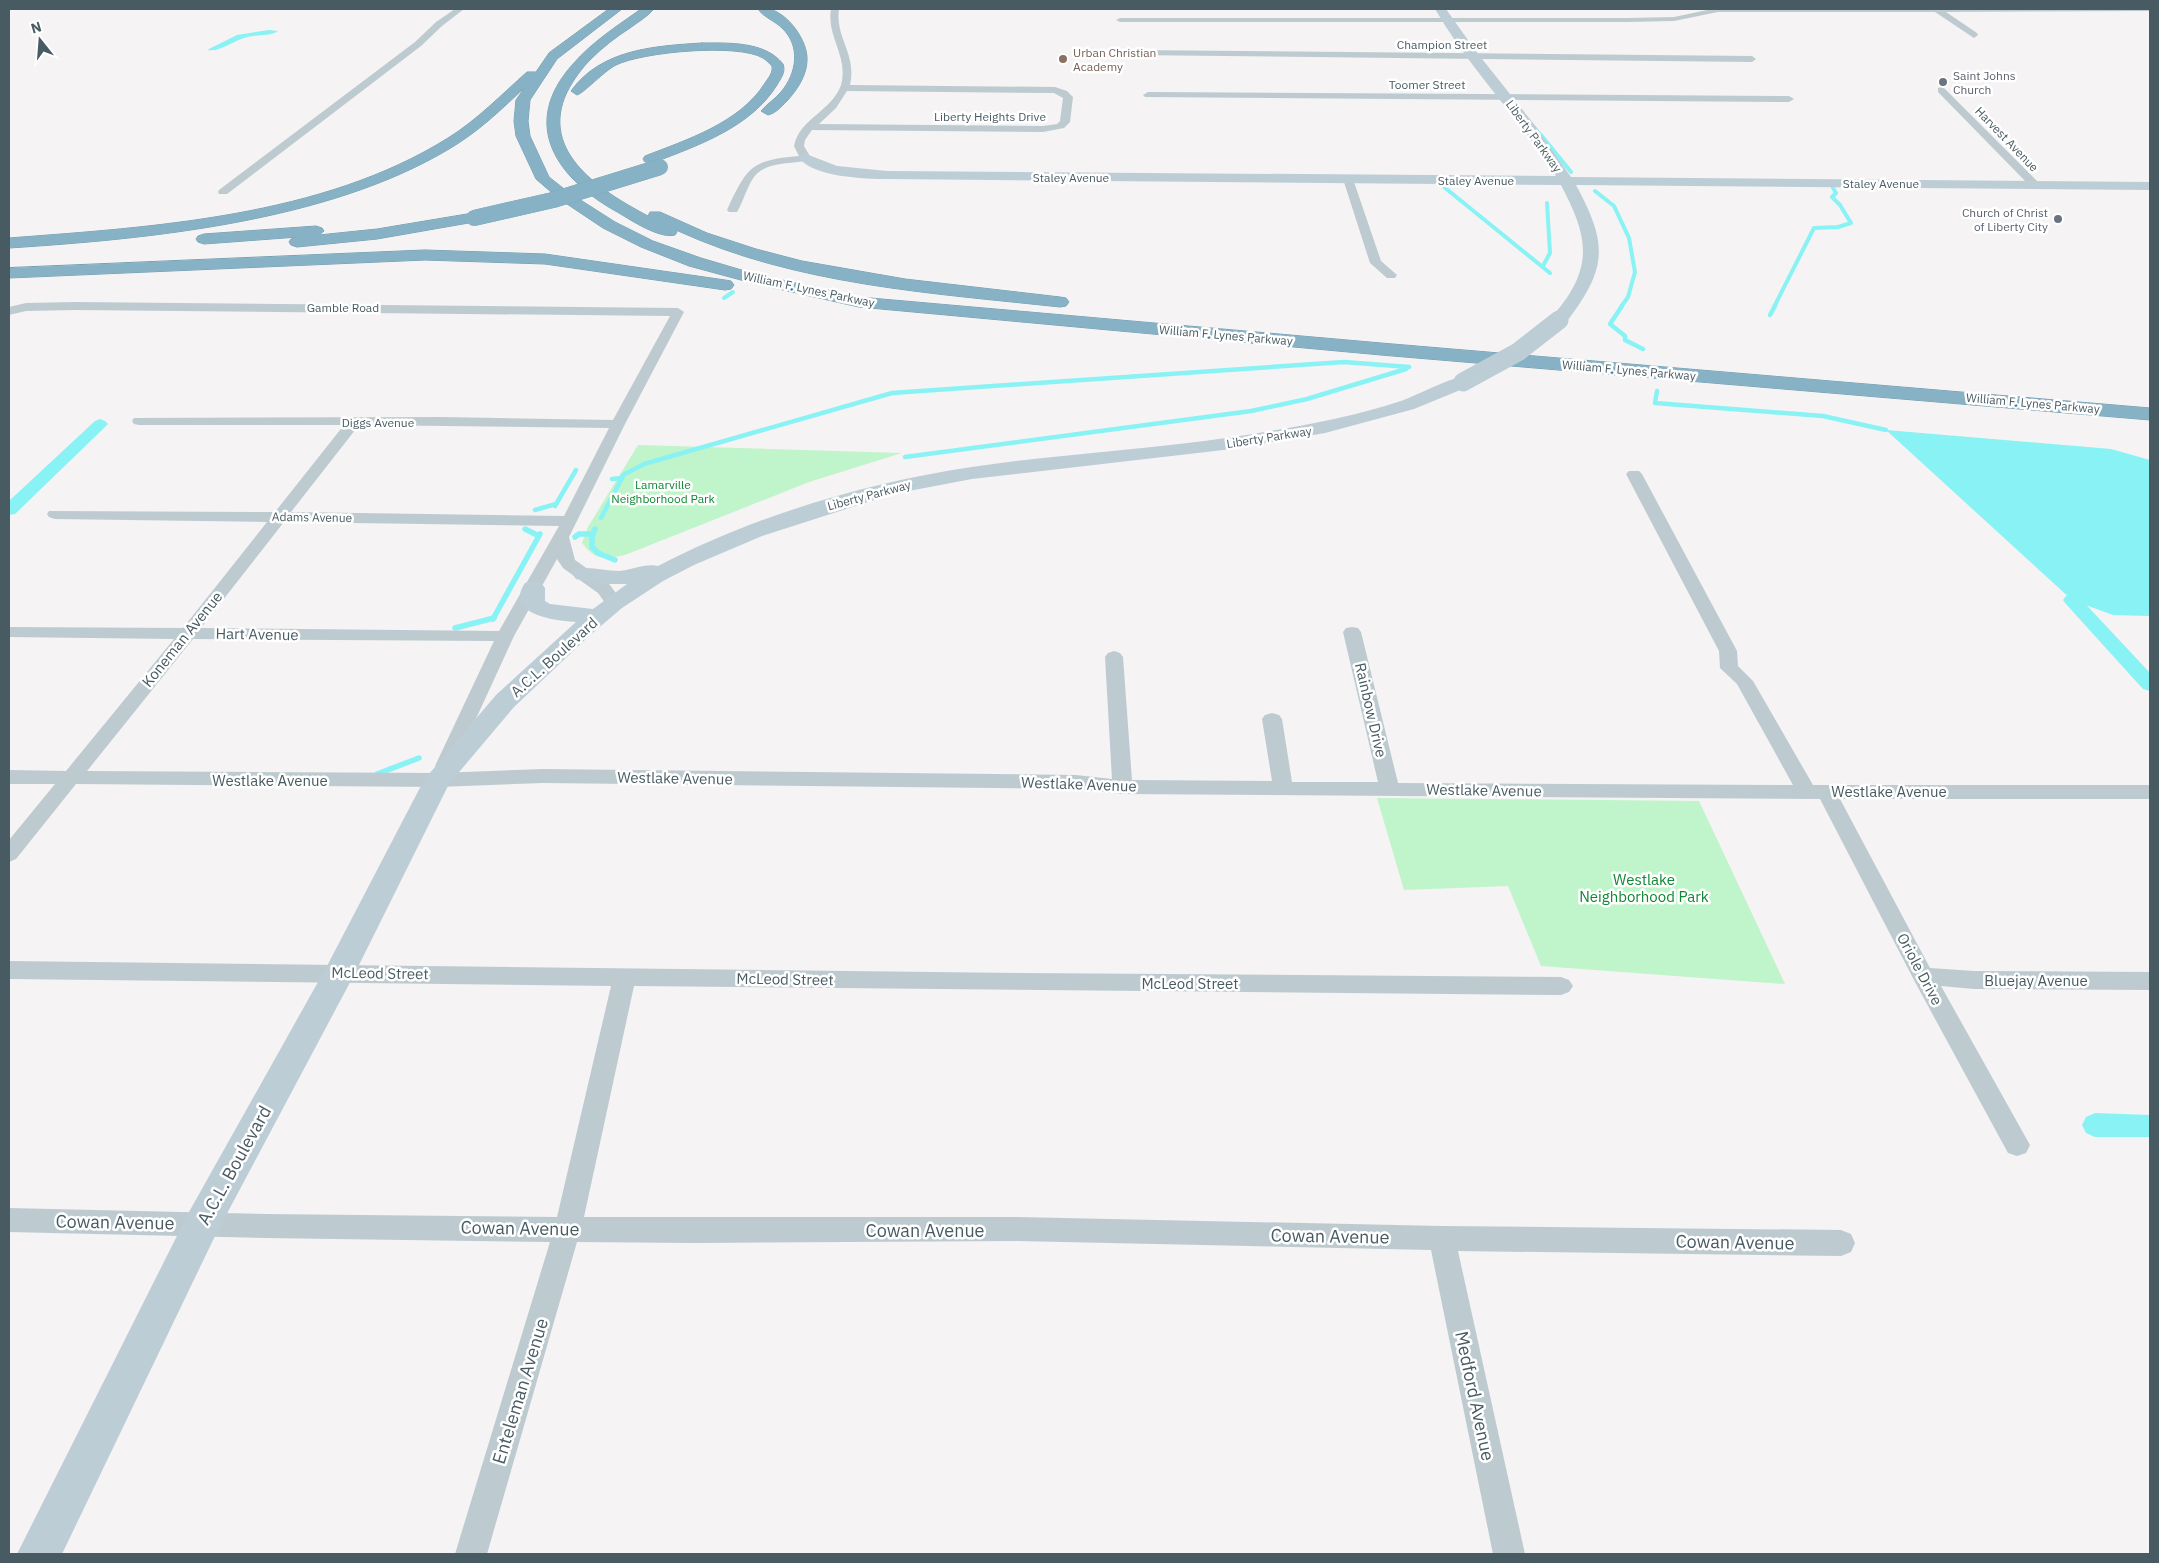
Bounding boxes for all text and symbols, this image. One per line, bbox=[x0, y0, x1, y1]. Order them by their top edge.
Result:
north arrow bbox=[15, 15, 65, 65]
text: N bbox=[29, 17, 44, 38]
street label: Champion Street bbox=[1397, 37, 1487, 52]
place label: Urban Christian Academy bbox=[1073, 45, 1156, 74]
marker: Urban Christian Academy bbox=[1057, 53, 1069, 65]
place label: Saint Johns Church bbox=[1953, 68, 2016, 97]
marker: Saint Johns Church bbox=[1937, 76, 1949, 88]
street label: Toomer Street bbox=[1389, 77, 1465, 92]
street label: Liberty Parkway bbox=[1503, 97, 1565, 175]
street label: Harvest Avenue bbox=[1972, 103, 2042, 175]
street label: Liberty Heights Drive bbox=[934, 109, 1046, 124]
street label: Staley Avenue bbox=[1033, 170, 1110, 185]
street label: Staley Avenue bbox=[1438, 173, 1515, 188]
street label: Staley Avenue bbox=[1843, 176, 1920, 191]
place label: Church of Christ of Liberty City bbox=[1962, 205, 2048, 234]
marker: Church of Christ of Liberty City bbox=[2052, 213, 2064, 225]
street label: William F. Lynes Parkway bbox=[742, 268, 876, 310]
street label: Gamble Road bbox=[307, 300, 379, 315]
street label: William F. Lynes Parkway bbox=[1159, 322, 1293, 348]
street label: William F. Lynes Parkway bbox=[1562, 357, 1696, 383]
street label: William F. Lynes Parkway bbox=[1966, 390, 2100, 416]
street label: Diggs Avenue bbox=[342, 415, 415, 430]
street label: Liberty Parkway bbox=[1225, 423, 1313, 451]
park label: Lamarville Neighborhood Park bbox=[611, 477, 715, 506]
street label: Liberty Parkway bbox=[826, 477, 912, 513]
street label: Adams Avenue bbox=[272, 509, 353, 525]
street label: Koneman Avenue bbox=[138, 587, 226, 691]
street label: A.C.L. Boulevard bbox=[507, 613, 601, 701]
street label: Hart Avenue bbox=[215, 624, 299, 644]
street label: Rainbow Drive bbox=[1351, 661, 1391, 759]
street label: Westlake Avenue bbox=[617, 767, 733, 789]
street label: Westlake Avenue bbox=[212, 771, 328, 790]
street label: Westlake Avenue bbox=[1021, 772, 1137, 796]
street label: Westlake Avenue bbox=[1426, 779, 1542, 801]
street label: Westlake Avenue bbox=[1831, 782, 1947, 801]
park label: Westlake Neighborhood Park bbox=[1579, 870, 1709, 906]
street label: Oriole Drive bbox=[1893, 930, 1947, 1008]
street label: McLeod Street bbox=[331, 963, 429, 983]
street label: McLeod Street bbox=[736, 969, 834, 989]
street label: Bluejay Avenue bbox=[1984, 971, 2088, 990]
street label: McLeod Street bbox=[1141, 974, 1239, 993]
street label: A.C.L. Boulevard bbox=[192, 1101, 276, 1229]
street label: Cowan Avenue bbox=[55, 1209, 175, 1235]
street label: Cowan Avenue bbox=[460, 1215, 580, 1241]
street label: Cowan Avenue bbox=[865, 1219, 985, 1242]
street label: Cowan Avenue bbox=[1270, 1223, 1390, 1249]
street label: Cowan Avenue bbox=[1675, 1229, 1795, 1255]
street label: Enteleman Avenue bbox=[487, 1315, 553, 1467]
street label: Medford Avenue bbox=[1450, 1329, 1500, 1463]

